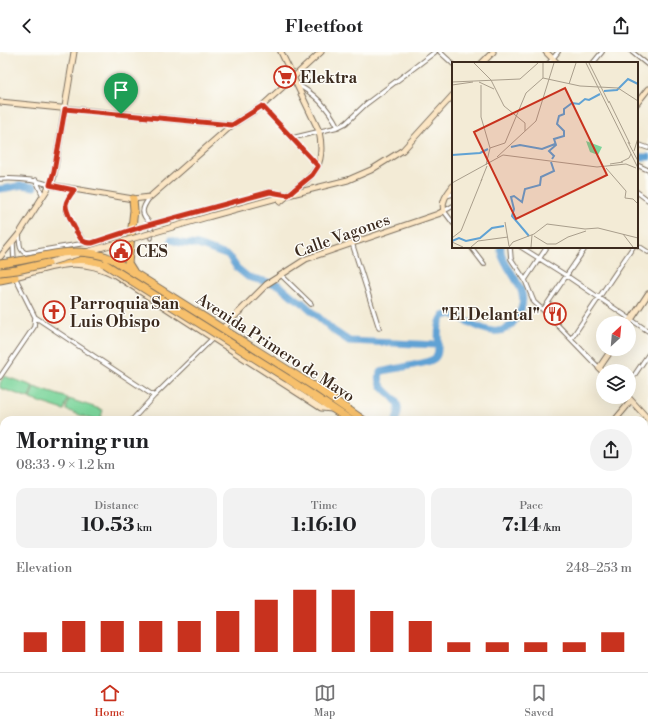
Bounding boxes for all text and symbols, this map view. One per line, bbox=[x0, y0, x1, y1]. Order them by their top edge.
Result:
icon: back bbox=[16, 15, 38, 37]
text: Fleetfoot bbox=[285, 15, 363, 38]
icon: share bbox=[610, 15, 632, 37]
inset map bbox=[452, 62, 638, 248]
supermarket icon: Elektra bbox=[272, 64, 298, 90]
place label: Elektra bbox=[300, 68, 358, 88]
pin bbox=[104, 73, 138, 114]
icon: arrive bbox=[110, 79, 132, 101]
street label: Calle Vagones bbox=[292, 209, 393, 262]
public building icon: CES bbox=[108, 238, 134, 264]
place label: CES bbox=[136, 242, 168, 262]
street label: Avenida Primero de Mayo bbox=[192, 289, 358, 407]
place label: Parroquia San Luis Obispo bbox=[70, 294, 179, 332]
church icon: Parroquia San Luis Obispo bbox=[41, 299, 67, 325]
restaurant icon: "El Delantal" bbox=[542, 301, 568, 327]
place label: "El Delantal" bbox=[442, 305, 540, 325]
north arrow bbox=[596, 316, 636, 356]
map controls bbox=[596, 316, 636, 404]
button: layers bbox=[596, 364, 636, 404]
text: Morning run bbox=[16, 428, 149, 455]
button: share bbox=[590, 429, 632, 471]
text: 08:33 · 9 × 1.2 km bbox=[16, 457, 115, 473]
text: Distance bbox=[94, 499, 139, 513]
text: Time bbox=[311, 499, 337, 513]
text: Pace bbox=[520, 499, 543, 513]
text: 10.53 bbox=[81, 513, 135, 538]
text: 1:16:10 bbox=[291, 513, 357, 538]
text: 7:14 bbox=[502, 513, 541, 538]
text: km bbox=[135, 521, 152, 535]
text: /km bbox=[541, 521, 561, 535]
text: Elevation bbox=[16, 560, 72, 576]
text: 248–253 m bbox=[566, 560, 632, 576]
tab: Home bbox=[94, 682, 125, 720]
tab: Map bbox=[314, 682, 336, 720]
tab: Saved bbox=[525, 682, 554, 720]

